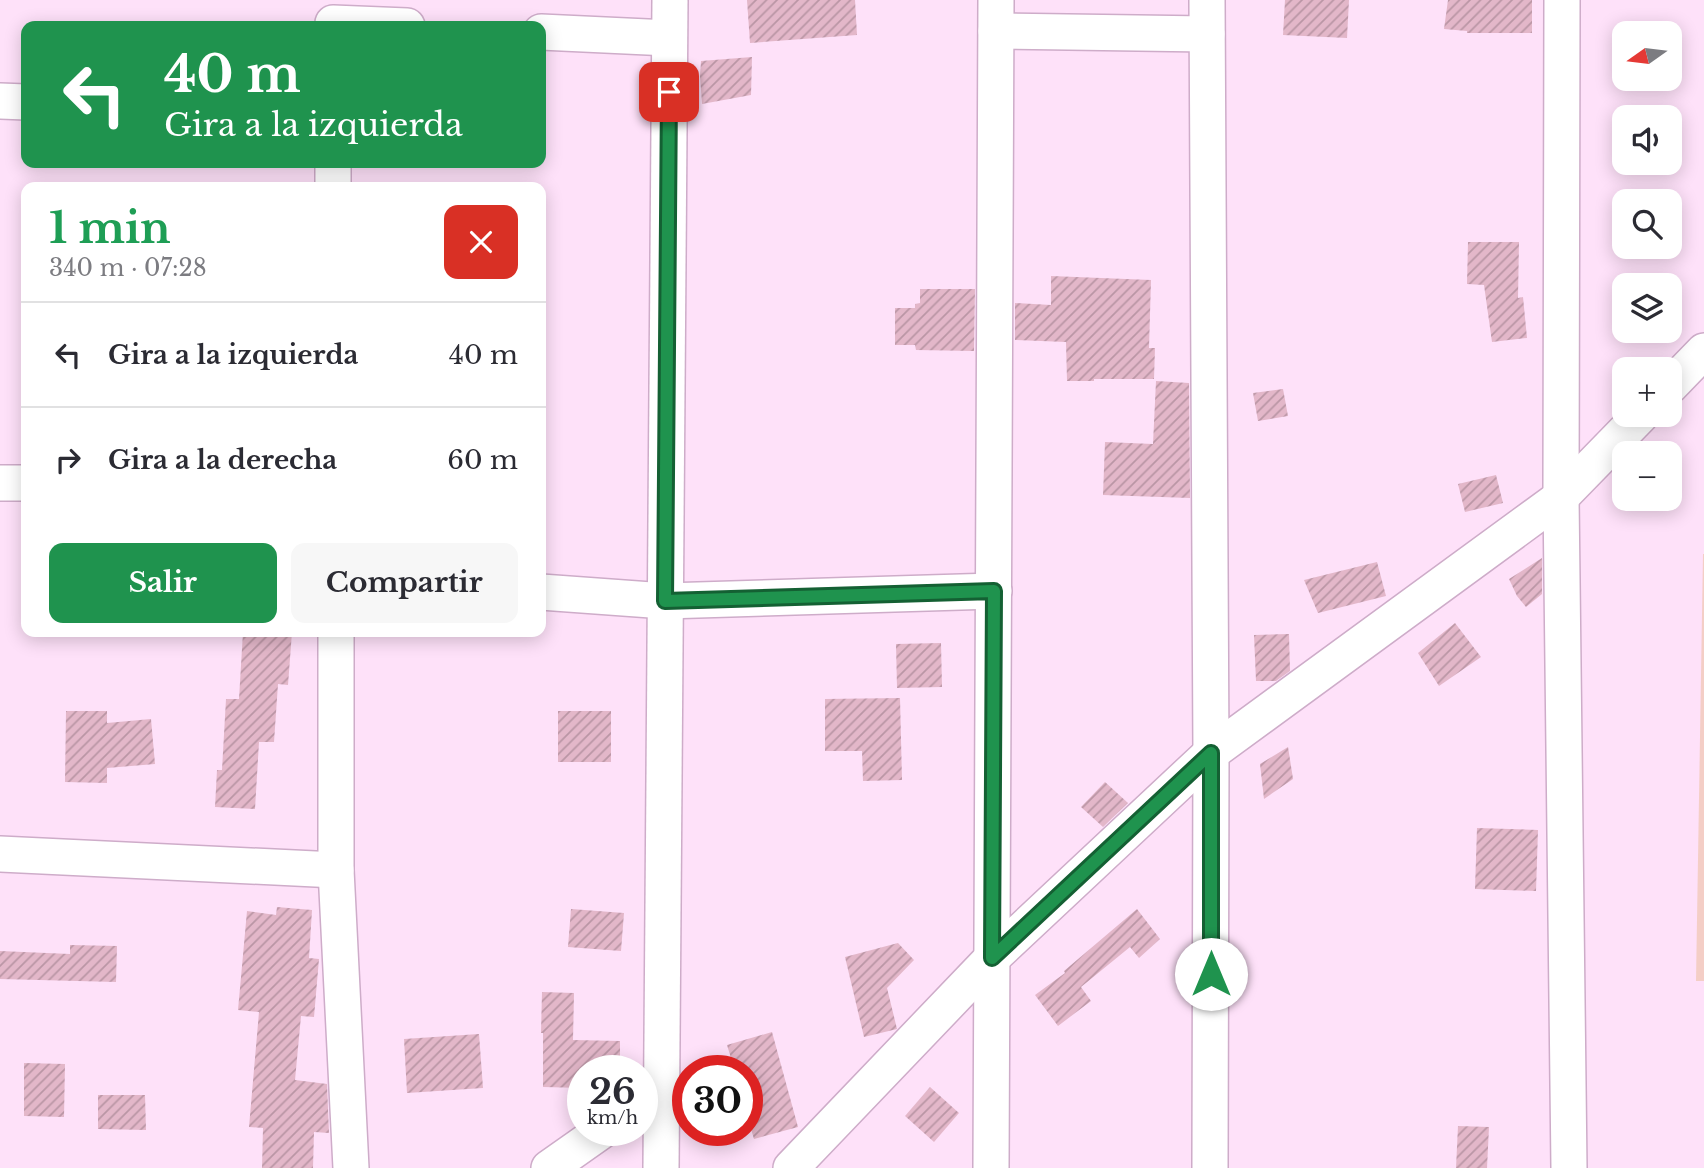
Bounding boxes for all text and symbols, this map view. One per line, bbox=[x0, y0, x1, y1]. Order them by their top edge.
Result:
north arrow bbox=[1612, 21, 1682, 91]
map controls bbox=[1612, 21, 1682, 511]
text: 40 m bbox=[164, 44, 301, 105]
icon: left bbox=[49, 49, 140, 140]
pin bbox=[639, 62, 699, 122]
icon: arrive bbox=[650, 73, 688, 111]
text: Gira a la izquierda bbox=[164, 105, 463, 145]
button: sound bbox=[1612, 105, 1682, 175]
button: search bbox=[1612, 189, 1682, 259]
text: 1 min bbox=[49, 202, 171, 254]
button: close bbox=[444, 205, 518, 279]
text: 340 m · 07:28 bbox=[49, 254, 207, 282]
button: layers bbox=[1612, 273, 1682, 343]
icon: left bbox=[49, 336, 87, 374]
text: Gira a la izquierda bbox=[108, 339, 358, 371]
text: 40 m bbox=[449, 339, 518, 371]
button: + bbox=[1612, 357, 1682, 427]
icon: right bbox=[49, 441, 87, 479]
button: − bbox=[1612, 441, 1682, 511]
text: Gira a la derecha bbox=[108, 444, 337, 476]
text: 60 m bbox=[447, 444, 518, 476]
button: Salir bbox=[49, 543, 277, 623]
button: Compartir bbox=[291, 543, 518, 623]
position arrow bbox=[1174, 937, 1248, 1011]
speed limit sign: 30 bbox=[672, 1055, 763, 1146]
text: 26 bbox=[589, 1070, 636, 1113]
text: km/h bbox=[587, 1107, 638, 1129]

